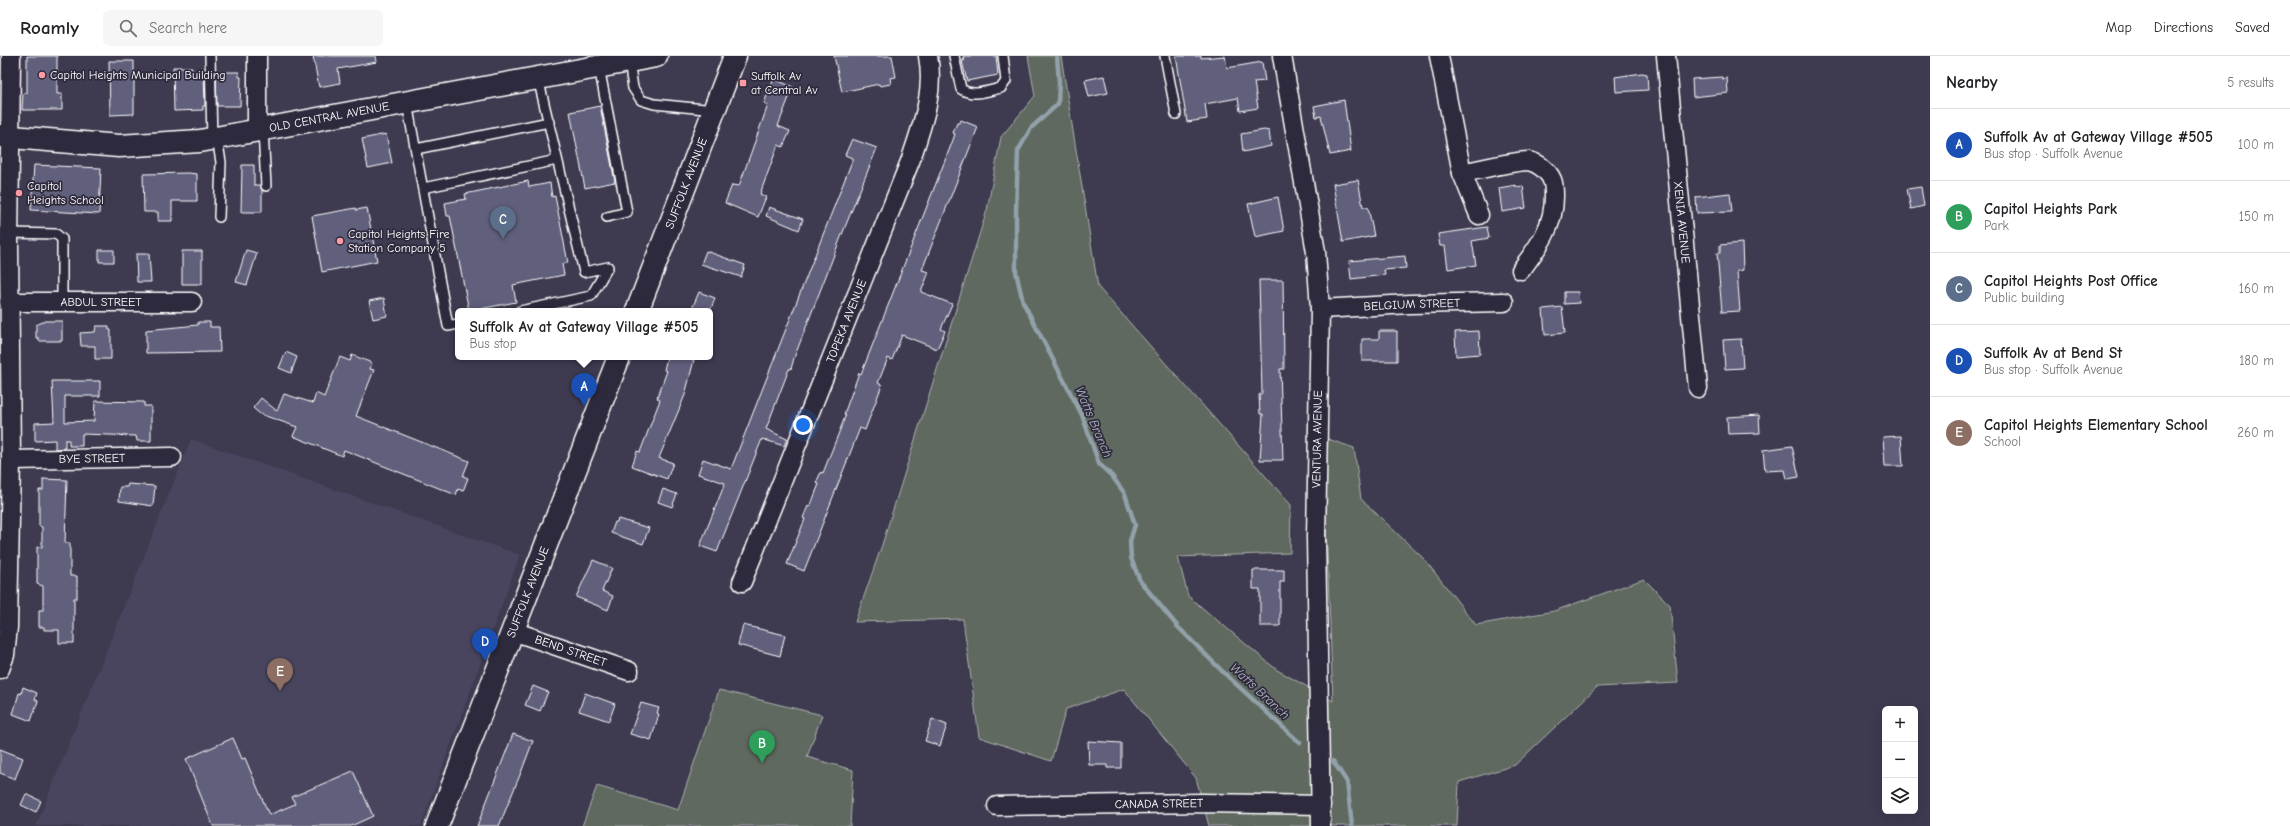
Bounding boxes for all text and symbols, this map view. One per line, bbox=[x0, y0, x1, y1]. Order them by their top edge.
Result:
search box bbox=[103, 10, 383, 46]
text: Roamly bbox=[20, 17, 79, 39]
icon: search bbox=[117, 17, 139, 39]
text: Search here bbox=[149, 19, 227, 37]
text: Map bbox=[2105, 19, 2132, 36]
text: Directions bbox=[2154, 19, 2213, 36]
text: Saved bbox=[2235, 19, 2270, 36]
place label: Capitol Heights Municipal Building bbox=[50, 68, 226, 82]
place label: Suffolk Av at Central Av bbox=[751, 69, 817, 97]
marker: Capitol Heights Municipal Building bbox=[37, 70, 47, 80]
text: Nearby bbox=[1946, 73, 1997, 92]
text: 5 results bbox=[2227, 75, 2274, 90]
marker: Suffolk Av at Central Av bbox=[738, 78, 748, 88]
street label: OLD CENTRAL AVENUE bbox=[268, 99, 390, 135]
text: Suffolk Av at Gateway Village #505 bbox=[1984, 128, 2213, 146]
street label: SUFFOLK AVENUE bbox=[662, 136, 710, 231]
text: A bbox=[1955, 137, 1963, 152]
text: 100 m bbox=[2238, 137, 2274, 152]
text: Bus stop · Suffolk Avenue bbox=[1984, 146, 2123, 161]
place label: Capitol Heights School bbox=[27, 179, 104, 207]
street label: XENIA AVENUE bbox=[1671, 180, 1693, 264]
marker: Capitol Heights School bbox=[14, 188, 24, 198]
text: Capitol Heights Park bbox=[1984, 200, 2117, 218]
pin: C bbox=[490, 206, 516, 239]
text: B bbox=[1955, 209, 1963, 224]
text: 150 m bbox=[2239, 209, 2274, 224]
text: Park bbox=[1984, 218, 2009, 233]
place label: Capitol Heights Fire Station Company 5 bbox=[348, 227, 450, 255]
marker: Capitol Heights Fire Station Company 5 bbox=[335, 236, 345, 246]
text: Capitol Heights Post Office bbox=[1984, 272, 2158, 290]
street label: TOPEKA AVENUE bbox=[823, 277, 869, 365]
text: C bbox=[1955, 281, 1963, 296]
text: 160 m bbox=[2239, 281, 2274, 296]
text: Public building bbox=[1984, 290, 2065, 305]
street label: ABDUL STREET bbox=[60, 295, 142, 309]
street label: BELGIUM STREET bbox=[1363, 296, 1461, 314]
popup bbox=[455, 308, 713, 360]
text: Suffolk Av at Gateway Village #505 bbox=[470, 318, 698, 336]
text: Bus stop bbox=[470, 336, 517, 351]
text: Suffolk Av at Bend St bbox=[1984, 344, 2122, 362]
text: D bbox=[1955, 353, 1963, 368]
text: 180 m bbox=[2239, 353, 2274, 368]
text: Bus stop · Suffolk Avenue bbox=[1984, 362, 2123, 377]
pin: A bbox=[571, 373, 597, 406]
water label: Watts Branch bbox=[1072, 384, 1116, 460]
street label: VENTURA AVENUE bbox=[1309, 390, 1325, 488]
your location bbox=[793, 415, 813, 435]
text: Capitol Heights Elementary School bbox=[1984, 416, 2208, 434]
text: E bbox=[1955, 425, 1963, 440]
text: 260 m bbox=[2237, 425, 2274, 440]
text: School bbox=[1984, 434, 2021, 449]
street label: BYE STREET bbox=[59, 451, 126, 466]
street label: SUFFOLK AVENUE bbox=[504, 544, 552, 640]
pin: D bbox=[472, 628, 498, 661]
street label: BEND STREET bbox=[533, 632, 609, 670]
pin: E bbox=[267, 658, 293, 691]
water label: Watts Branch bbox=[1227, 660, 1293, 722]
map controls bbox=[1882, 706, 1918, 814]
button: + bbox=[1882, 706, 1918, 742]
pin: B bbox=[749, 730, 775, 763]
button: − bbox=[1882, 742, 1918, 778]
button: layers bbox=[1882, 778, 1918, 814]
street label: CANADA STREET bbox=[1115, 796, 1204, 811]

